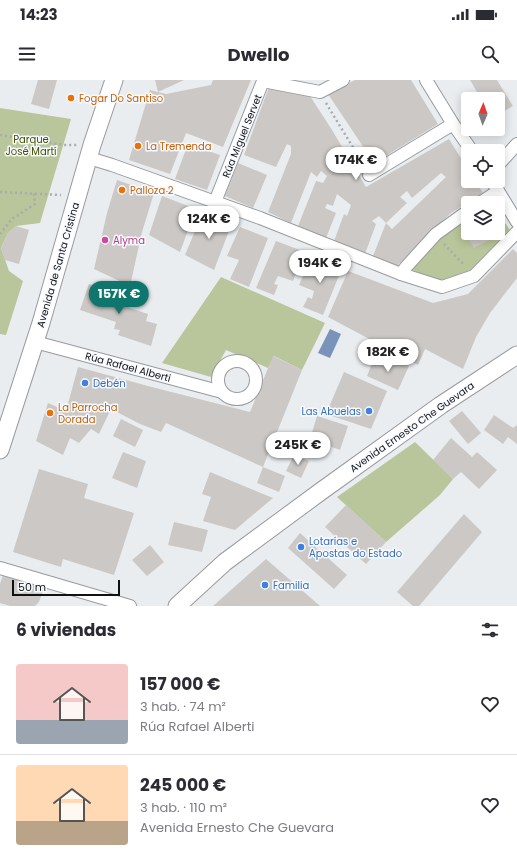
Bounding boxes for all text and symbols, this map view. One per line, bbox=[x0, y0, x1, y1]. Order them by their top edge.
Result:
text: 14:23 bbox=[20, 4, 58, 25]
text: Dwello bbox=[228, 42, 289, 67]
icon: menu bbox=[16, 43, 38, 65]
icon: search bbox=[479, 43, 501, 65]
place label: Fogar Do Santiso bbox=[79, 91, 163, 106]
street label: Rúa Miguel Servet bbox=[218, 92, 266, 180]
north arrow bbox=[461, 92, 505, 136]
map controls bbox=[461, 92, 505, 240]
marker: Fogar Do Santiso bbox=[66, 93, 76, 103]
park label: Parque José Martí bbox=[6, 132, 57, 159]
place label: La Tremenda bbox=[146, 139, 212, 154]
marker: La Tremenda bbox=[133, 141, 143, 151]
button: locate bbox=[461, 144, 505, 188]
pin: 174K € bbox=[323, 147, 389, 181]
text: 174K € bbox=[335, 150, 377, 169]
place label: Palloza 2 bbox=[130, 183, 174, 198]
marker: Palloza 2 bbox=[117, 185, 127, 195]
button: layers bbox=[461, 196, 505, 240]
street label: Avenida de Santa Cristina bbox=[33, 201, 83, 329]
pin: 124K € bbox=[176, 206, 242, 240]
text: 124K € bbox=[187, 209, 231, 228]
place label: Alyma bbox=[113, 233, 145, 248]
marker: Alyma bbox=[100, 235, 110, 245]
pin: 194K € bbox=[287, 250, 353, 284]
text: 194K € bbox=[298, 253, 342, 272]
pin: 157K € bbox=[86, 281, 152, 315]
text: 157K € bbox=[98, 284, 140, 303]
pin: 182K € bbox=[355, 339, 421, 373]
text: 182K € bbox=[367, 342, 409, 361]
street label: Rúa Rafael Alberti bbox=[83, 348, 173, 386]
place label: Debén bbox=[93, 376, 126, 391]
marker: Debén bbox=[80, 378, 90, 388]
street label: Avenida Ernesto Che Guevara bbox=[347, 378, 477, 476]
place label: La Parrocha Dorada bbox=[58, 400, 117, 427]
place label: Las Abuelas bbox=[301, 404, 361, 419]
marker: Las Abuelas bbox=[364, 406, 374, 416]
marker: La Parrocha Dorada bbox=[45, 408, 55, 418]
pin: 245K € bbox=[265, 432, 331, 466]
text: 245K € bbox=[275, 435, 321, 454]
place label: Lotarías e Apostas do Estado bbox=[309, 534, 402, 561]
marker: Lotarías e Apostas do Estado bbox=[296, 542, 306, 552]
scale bar bbox=[12, 578, 120, 597]
place label: Familia bbox=[273, 578, 309, 593]
text: 50 m bbox=[18, 579, 46, 595]
marker: Familia bbox=[260, 580, 270, 590]
text: 6 viviendas bbox=[16, 618, 116, 642]
icon: filters bbox=[479, 619, 501, 641]
text: 157 000 € bbox=[140, 672, 221, 696]
icon: home bbox=[48, 680, 96, 728]
icon: heart bbox=[479, 693, 501, 715]
text: 3 hab. · 74 m² bbox=[140, 697, 226, 716]
text: Rúa Rafael Alberti bbox=[140, 717, 255, 736]
text: 245 000 € bbox=[140, 773, 226, 797]
icon: home bbox=[48, 781, 96, 829]
icon: heart bbox=[479, 794, 501, 816]
text: 3 hab. · 110 m² bbox=[140, 798, 227, 817]
text: Avenida Ernesto Che Guevara bbox=[140, 818, 334, 837]

